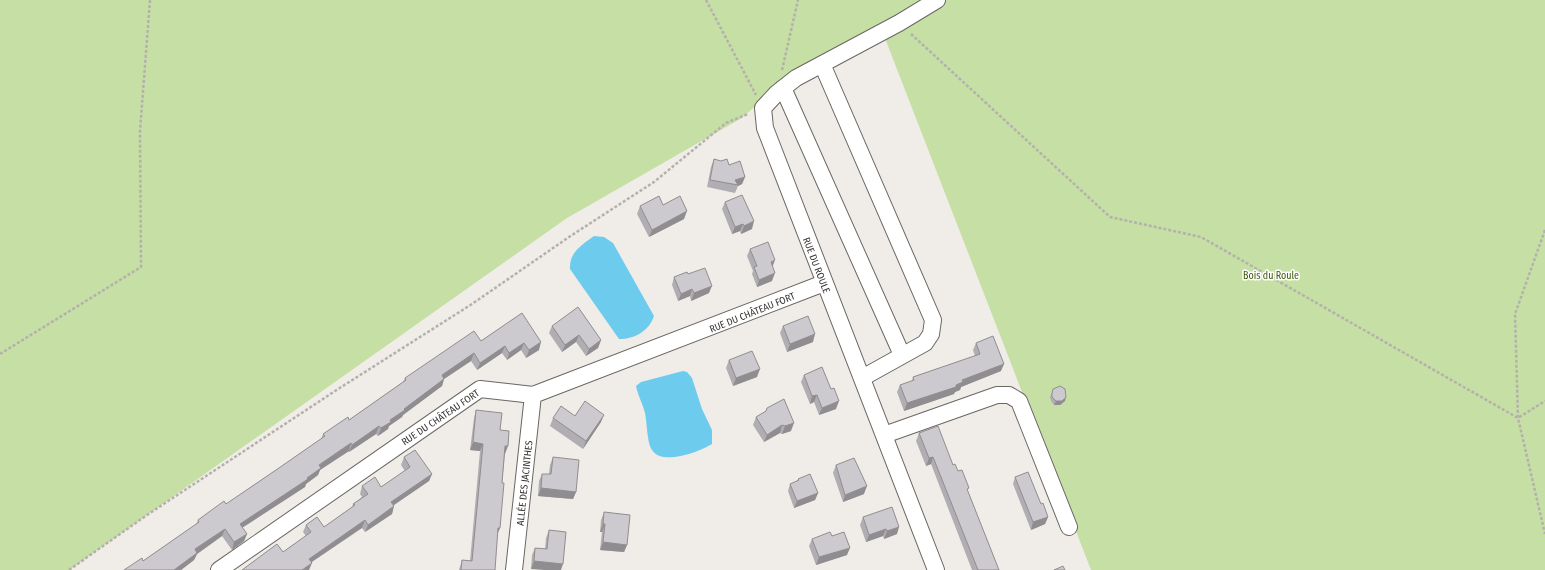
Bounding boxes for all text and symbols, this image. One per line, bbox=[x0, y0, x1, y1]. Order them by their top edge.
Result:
street label: RUE DU ROULE bbox=[800, 236, 832, 295]
park label: Bois du Roule bbox=[1243, 270, 1299, 282]
street label: RUE DU CHÂTEAU FORT bbox=[707, 289, 797, 336]
street label: RUE DU CHÂTEAU FORT bbox=[399, 386, 482, 448]
street label: ALLÉE DES JACINTHES bbox=[513, 440, 535, 526]

